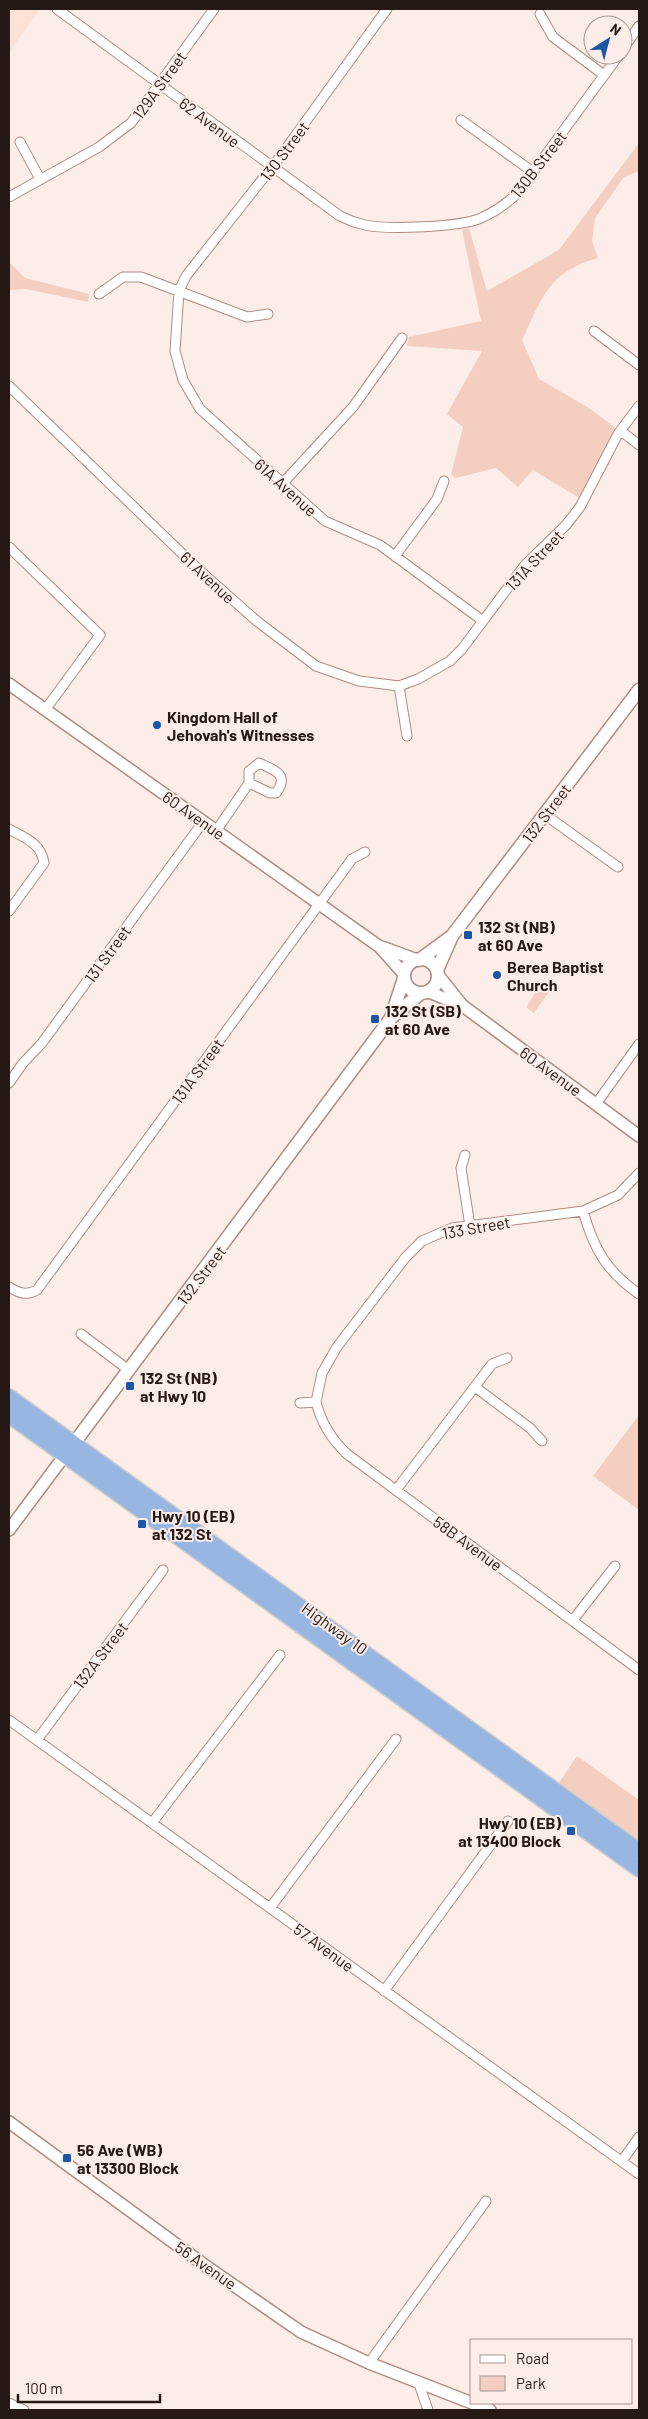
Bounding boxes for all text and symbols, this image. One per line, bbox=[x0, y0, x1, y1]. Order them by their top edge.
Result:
north arrow bbox=[583, 15, 633, 65]
text: N bbox=[607, 19, 625, 39]
street label: 129A Street bbox=[128, 47, 190, 123]
street label: 62 Avenue bbox=[176, 93, 244, 151]
street label: 130 Street bbox=[255, 117, 313, 185]
street label: 130B Street bbox=[506, 127, 570, 201]
street label: 61A Avenue bbox=[251, 454, 321, 520]
street label: 131A Street bbox=[501, 526, 567, 594]
street label: 61 Avenue bbox=[177, 547, 239, 607]
place label: Kingdom Hall of Jehovah's Witnesses bbox=[167, 707, 314, 744]
marker: Kingdom Hall of Jehovah's Witnesses bbox=[151, 719, 163, 731]
street label: 132 Street bbox=[518, 780, 574, 846]
street label: 60 Avenue bbox=[159, 787, 229, 843]
place label: 132 St (NB) at 60 Ave bbox=[478, 917, 555, 954]
street label: 131 Street bbox=[80, 922, 134, 986]
marker: 132 St (NB) at 60 Ave bbox=[462, 929, 474, 941]
place label: Berea Baptist Church bbox=[507, 957, 604, 994]
marker: Berea Baptist Church bbox=[491, 969, 503, 981]
place label: 132 St (SB) at 60 Ave bbox=[385, 1001, 461, 1038]
marker: 132 St (SB) at 60 Ave bbox=[369, 1013, 381, 1025]
street label: 131A Street bbox=[167, 1035, 227, 1107]
street label: 60 Avenue bbox=[517, 1042, 585, 1100]
street label: 133 Street bbox=[440, 1212, 512, 1242]
street label: 132 Street bbox=[173, 1242, 229, 1308]
place label: 132 St (NB) at Hwy 10 bbox=[140, 1368, 217, 1405]
marker: 132 St (NB) at Hwy 10 bbox=[124, 1380, 136, 1392]
place label: Hwy 10 (EB) at 132 St bbox=[152, 1506, 235, 1543]
street label: 58B Avenue bbox=[430, 1512, 506, 1574]
marker: Hwy 10 (EB) at 132 St bbox=[136, 1518, 148, 1530]
street label: Highway 10 bbox=[299, 1598, 371, 1658]
street label: 132A Street bbox=[69, 1618, 131, 1692]
place label: Hwy 10 (EB) at 13400 Block bbox=[458, 1813, 561, 1850]
marker: Hwy 10 (EB) at 13400 Block bbox=[565, 1825, 577, 1837]
street label: 57 Avenue bbox=[290, 1919, 358, 1975]
place label: 56 Ave (WB) at 13300 Block bbox=[77, 2140, 179, 2177]
marker: 56 Ave (WB) at 13300 Block bbox=[61, 2152, 73, 2164]
street label: 56 Avenue bbox=[172, 2237, 240, 2293]
legend bbox=[470, 2339, 633, 2404]
text: Road bbox=[516, 2349, 549, 2367]
scale bar bbox=[18, 2372, 160, 2404]
text: Park bbox=[516, 2374, 546, 2392]
text: 100 m bbox=[25, 2379, 63, 2397]

